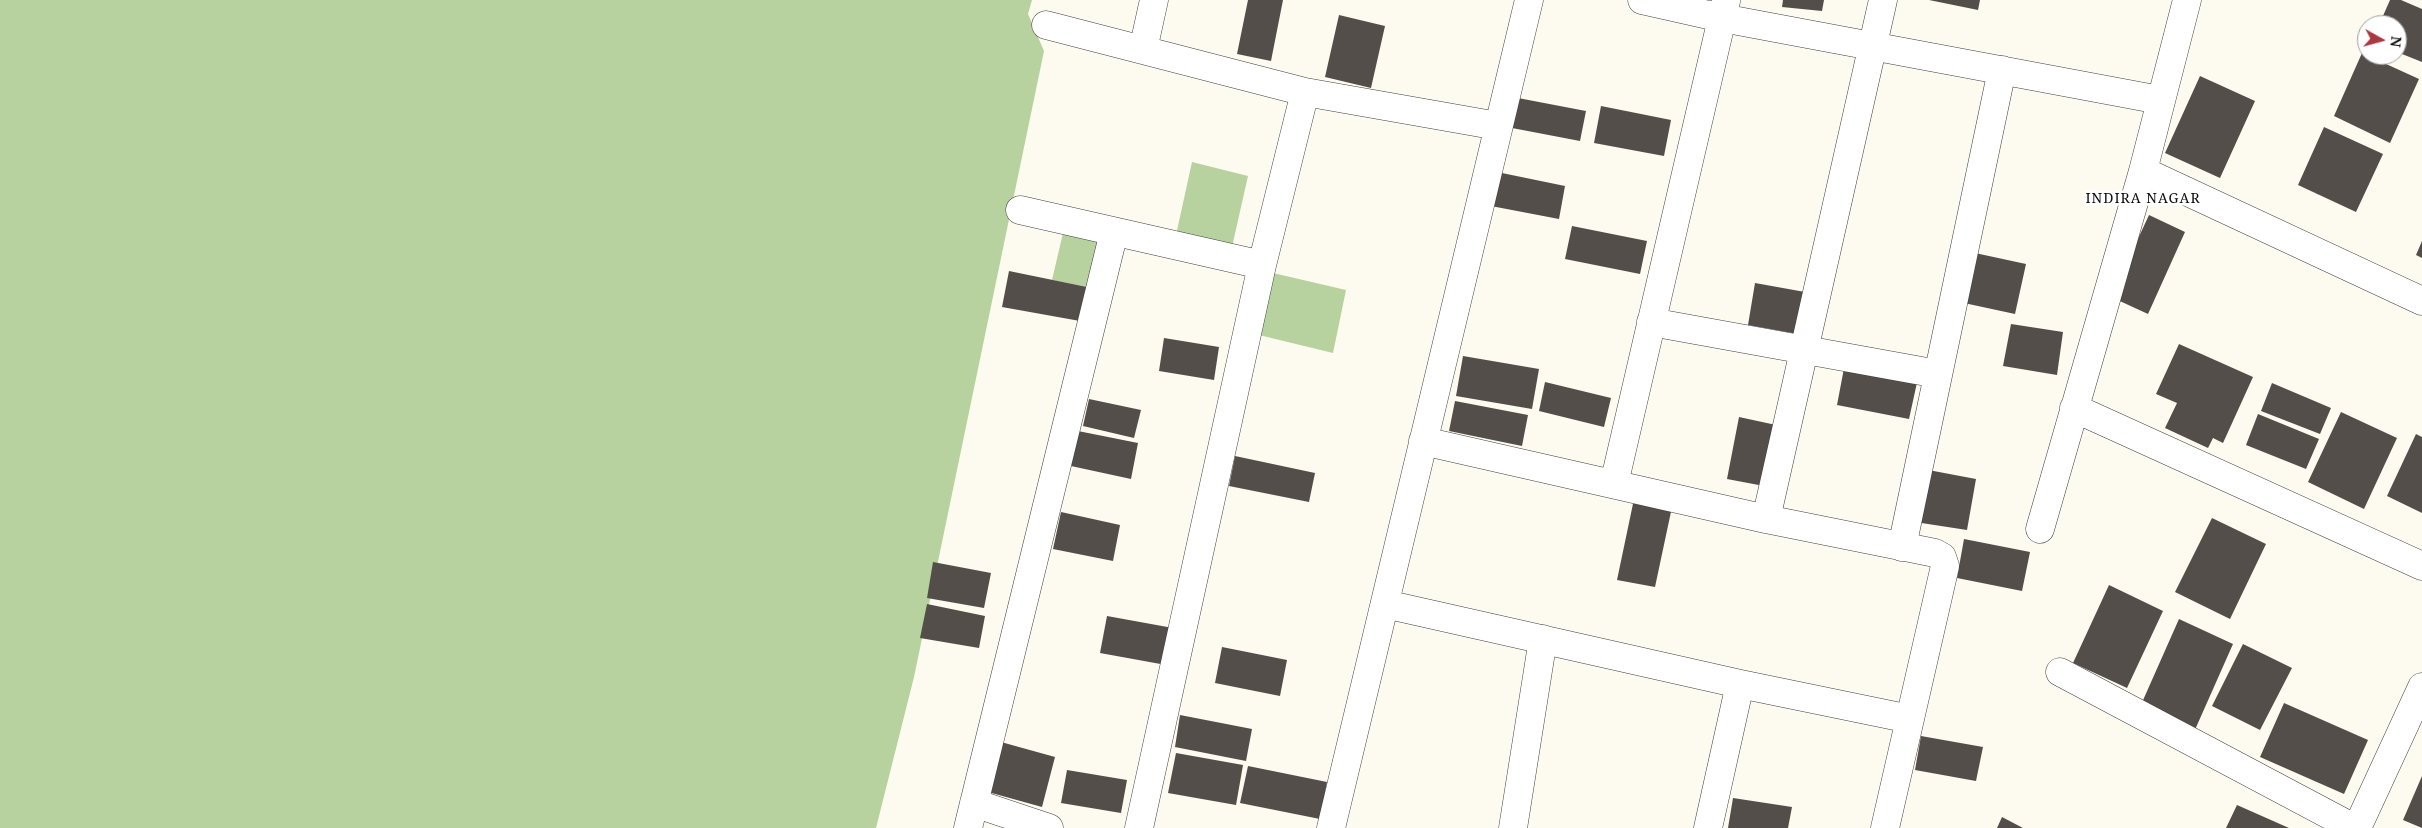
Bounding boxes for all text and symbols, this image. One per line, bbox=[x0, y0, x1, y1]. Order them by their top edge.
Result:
north arrow bbox=[2357, 15, 2407, 65]
text: N bbox=[2386, 35, 2406, 48]
district label: INDIRA NAGAR bbox=[2084, 191, 2202, 207]

